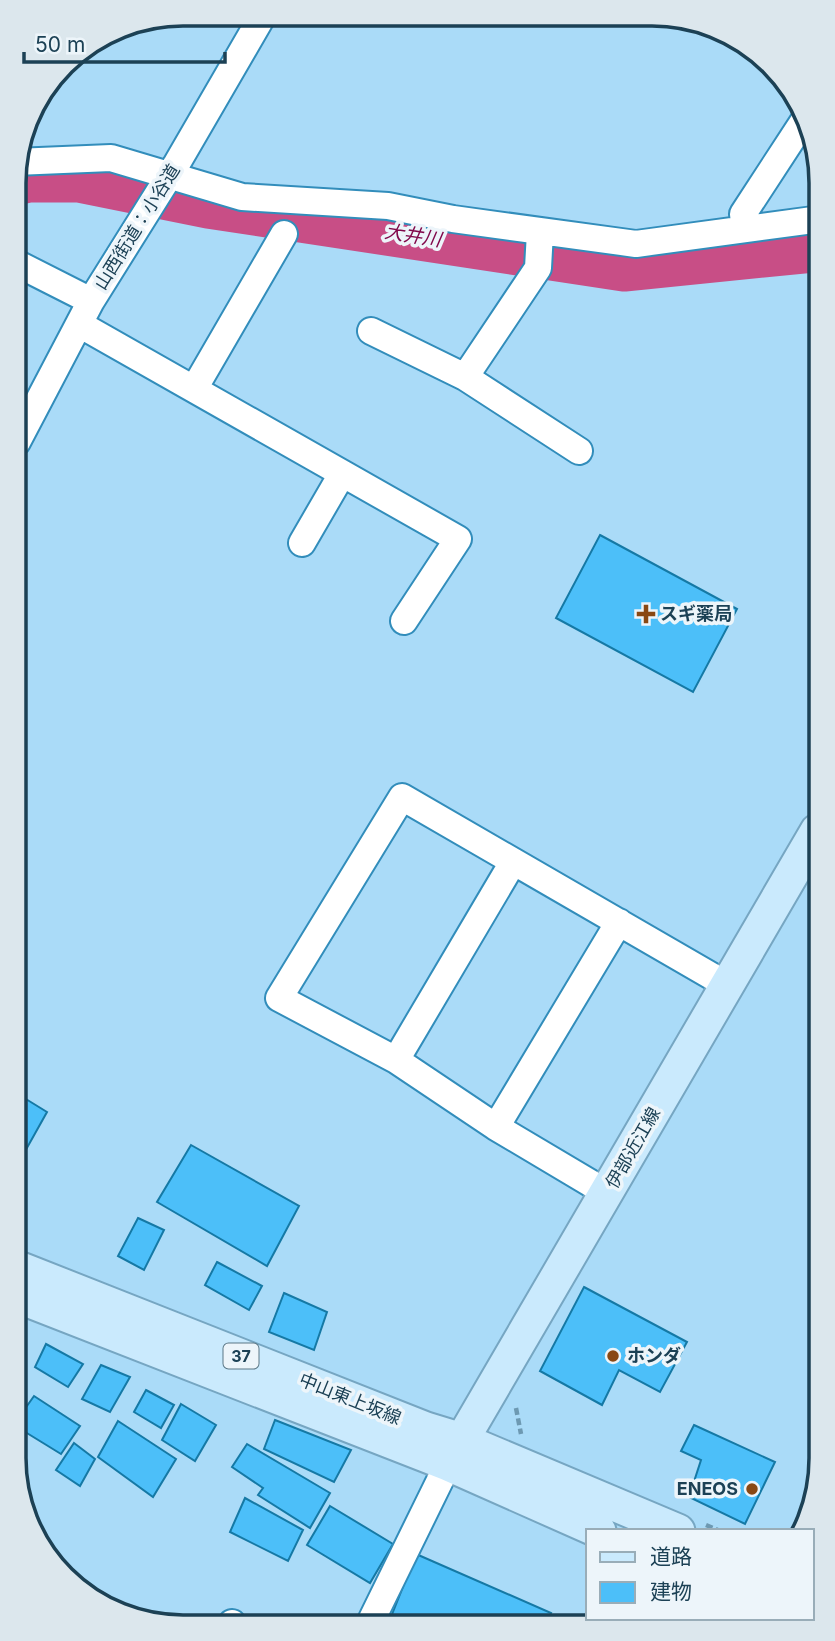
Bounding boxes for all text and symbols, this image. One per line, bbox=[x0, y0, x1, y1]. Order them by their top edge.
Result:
scale bar bbox=[24, 21, 226, 65]
text: 50 m bbox=[35, 32, 85, 57]
street label: 山西街道：小谷道 bbox=[90, 160, 184, 293]
water label: 大井川 bbox=[383, 220, 445, 252]
place label: スギ薬局 bbox=[660, 603, 732, 624]
marker: スギ薬局 bbox=[638, 606, 654, 622]
street label: 伊部近江線 bbox=[601, 1104, 664, 1192]
road number: 37 bbox=[224, 1344, 258, 1368]
place label: ホンダ bbox=[627, 1345, 681, 1366]
marker: ホンダ bbox=[605, 1348, 621, 1364]
street label: 中山東上坂線 bbox=[296, 1369, 404, 1429]
place label: ENEOS bbox=[677, 1478, 738, 1499]
marker: ENEOS bbox=[744, 1481, 760, 1497]
legend bbox=[586, 1529, 814, 1620]
text: 道路 bbox=[650, 1544, 692, 1569]
text: 建物 bbox=[650, 1579, 692, 1604]

